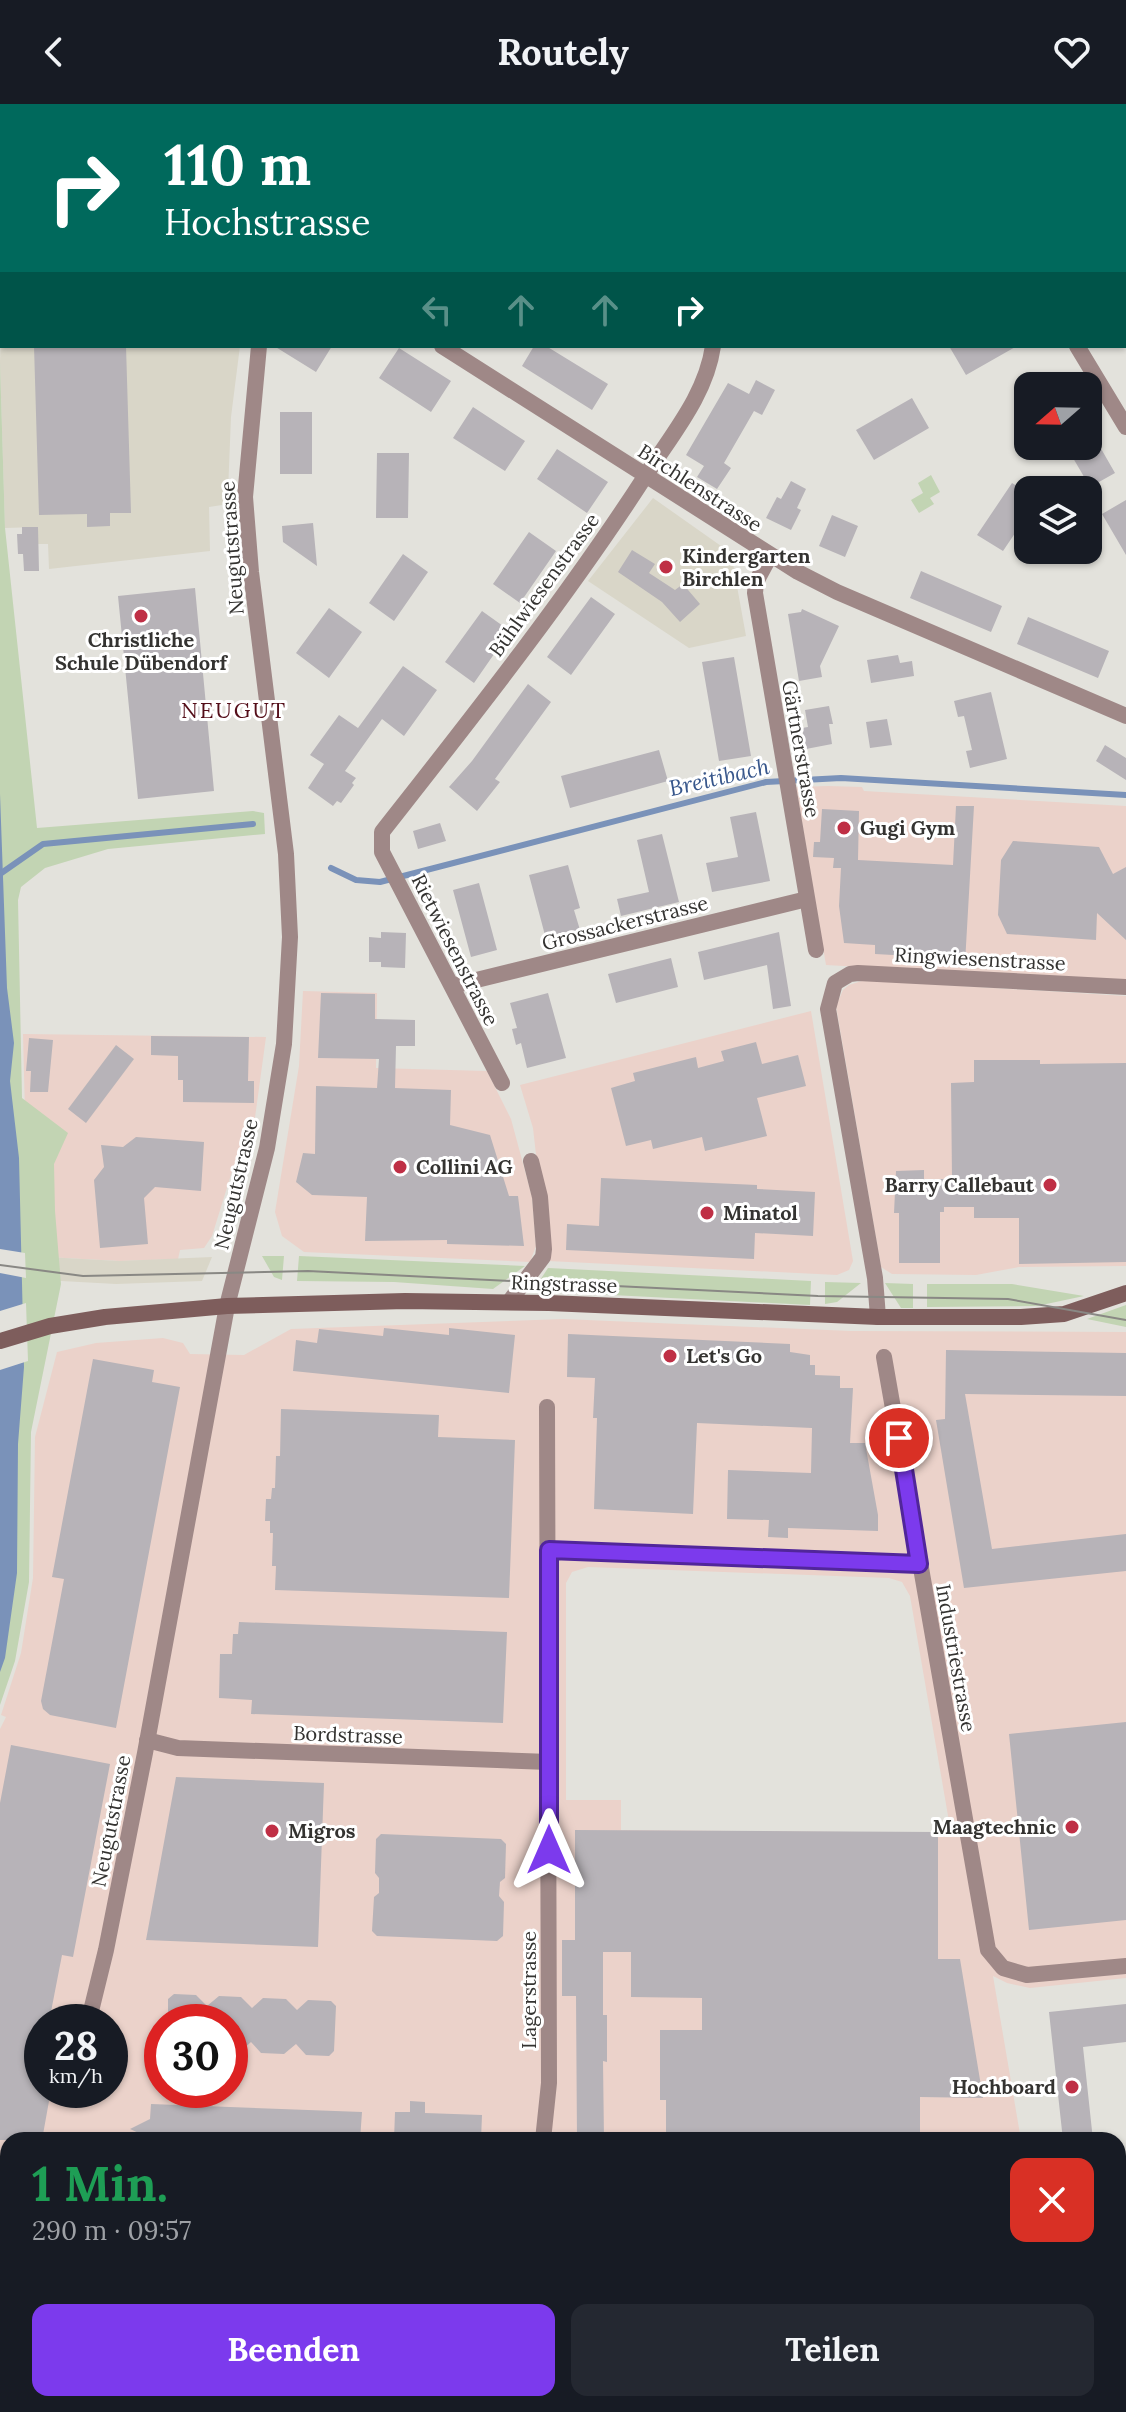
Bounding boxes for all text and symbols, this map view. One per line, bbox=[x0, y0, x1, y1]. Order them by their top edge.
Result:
text: Routely bbox=[497, 29, 629, 75]
icon: back bbox=[32, 30, 76, 74]
icon: heart bbox=[1050, 30, 1094, 74]
text: 110 m bbox=[164, 129, 311, 200]
icon: right bbox=[32, 136, 136, 240]
text: Hochstrasse bbox=[164, 199, 370, 245]
icon: left bbox=[415, 288, 459, 332]
icon: ahead bbox=[499, 288, 543, 332]
icon: ahead bbox=[583, 288, 627, 332]
icon: right bbox=[667, 288, 711, 332]
north arrow bbox=[1014, 372, 1102, 460]
map controls bbox=[1014, 372, 1102, 564]
street label: Birchlenstrasse bbox=[634, 438, 767, 537]
button: layers bbox=[1014, 476, 1102, 564]
street label: Neugutstrasse bbox=[214, 480, 249, 616]
street label: Bühlwiesenstrasse bbox=[483, 508, 604, 661]
place label: Kindergarten Birchlen bbox=[682, 543, 811, 591]
marker: Kindergarten Birchlen bbox=[657, 558, 675, 576]
marker: Christliche Schule Dübendorf bbox=[132, 607, 150, 625]
place label: Christliche Schule Dübendorf bbox=[55, 627, 229, 675]
street label: Gärtnerstrasse bbox=[777, 678, 826, 820]
district label: NEUGUT bbox=[181, 696, 287, 724]
water label: Breitibach bbox=[666, 752, 772, 802]
place label: Gugi Gym bbox=[860, 815, 956, 840]
marker: Gugi Gym bbox=[835, 819, 853, 837]
street label: Rietwiesenstrasse bbox=[406, 870, 505, 1030]
street label: Grossackerstrasse bbox=[539, 890, 711, 955]
street label: Ringwiesenstrasse bbox=[894, 942, 1066, 975]
street label: Neugutstrasse bbox=[208, 1116, 263, 1252]
place label: Collini AG bbox=[416, 1154, 513, 1179]
marker: Collini AG bbox=[391, 1158, 409, 1176]
place label: Barry Callebaut bbox=[885, 1172, 1035, 1197]
marker: Barry Callebaut bbox=[1041, 1176, 1059, 1194]
place label: Minatol bbox=[723, 1200, 798, 1225]
marker: Minatol bbox=[698, 1204, 716, 1222]
street label: Ringstrasse bbox=[510, 1269, 618, 1298]
place label: Let's Go bbox=[686, 1343, 762, 1368]
marker: Let's Go bbox=[661, 1347, 679, 1365]
pin bbox=[865, 1404, 933, 1472]
icon: arrive bbox=[877, 1416, 921, 1460]
street label: Industriestrasse bbox=[931, 1582, 982, 1734]
street label: Bordstrasse bbox=[293, 1720, 403, 1749]
street label: Neugutstrasse bbox=[85, 1753, 136, 1889]
position arrow bbox=[507, 1808, 591, 1892]
place label: Maagtechnic bbox=[933, 1814, 1057, 1839]
place label: Migros bbox=[288, 1818, 356, 1843]
marker: Maagtechnic bbox=[1063, 1818, 1081, 1836]
marker: Migros bbox=[263, 1822, 281, 1840]
street label: Lagerstrasse bbox=[516, 1931, 541, 2049]
speed limit sign: 30 bbox=[144, 2004, 248, 2108]
text: 28 bbox=[54, 2020, 98, 2071]
text: km/h bbox=[49, 2063, 103, 2088]
place label: Hochboard bbox=[952, 2074, 1056, 2099]
marker: Hochboard bbox=[1063, 2078, 1081, 2096]
text: 1 Min. bbox=[32, 2153, 168, 2214]
button: close bbox=[1010, 2158, 1094, 2242]
text: 290 m · 09:57 bbox=[32, 2214, 191, 2247]
button: Beenden bbox=[32, 2304, 555, 2396]
button: Teilen bbox=[571, 2304, 1094, 2396]

